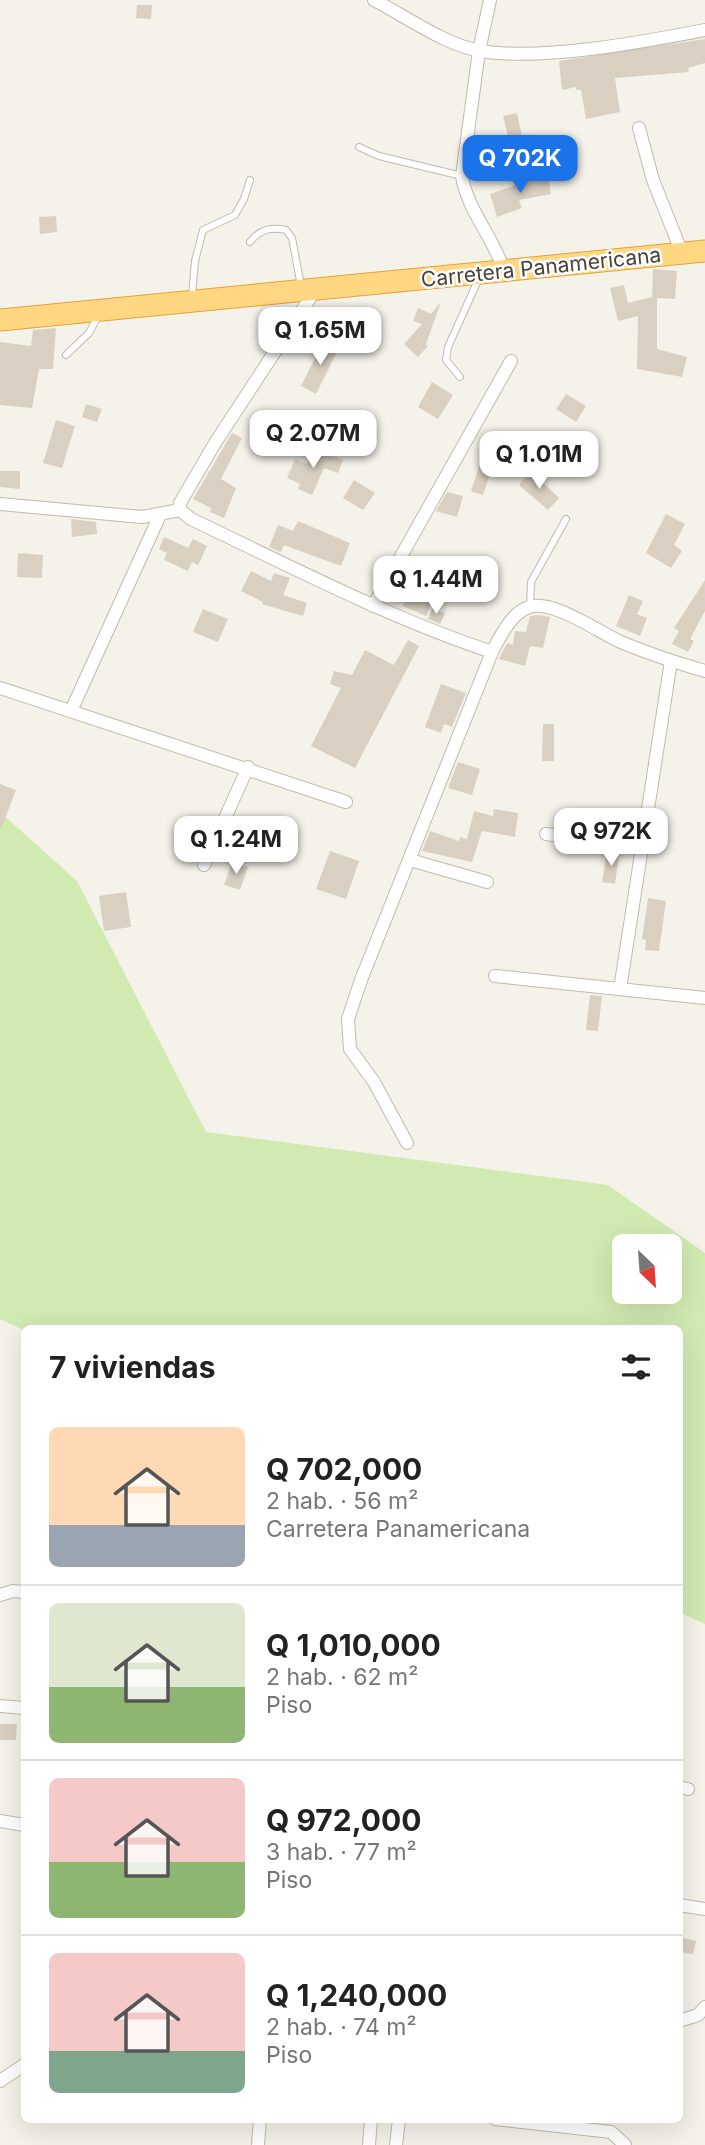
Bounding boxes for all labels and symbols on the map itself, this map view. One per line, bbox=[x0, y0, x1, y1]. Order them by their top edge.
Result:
pin: Q 702K bbox=[463, 136, 577, 195]
street label: Carretera Panamericana bbox=[420, 242, 662, 292]
pin: Q 1.65M bbox=[255, 308, 385, 367]
pin: Q 2.07M bbox=[248, 410, 378, 470]
pin: Q 1.01M bbox=[474, 432, 604, 491]
pin: Q 1.44M bbox=[371, 556, 501, 616]
pin: Q 972K bbox=[554, 808, 668, 868]
pin: Q 1.24M bbox=[171, 816, 301, 876]
north arrow bbox=[612, 1234, 682, 1304]

